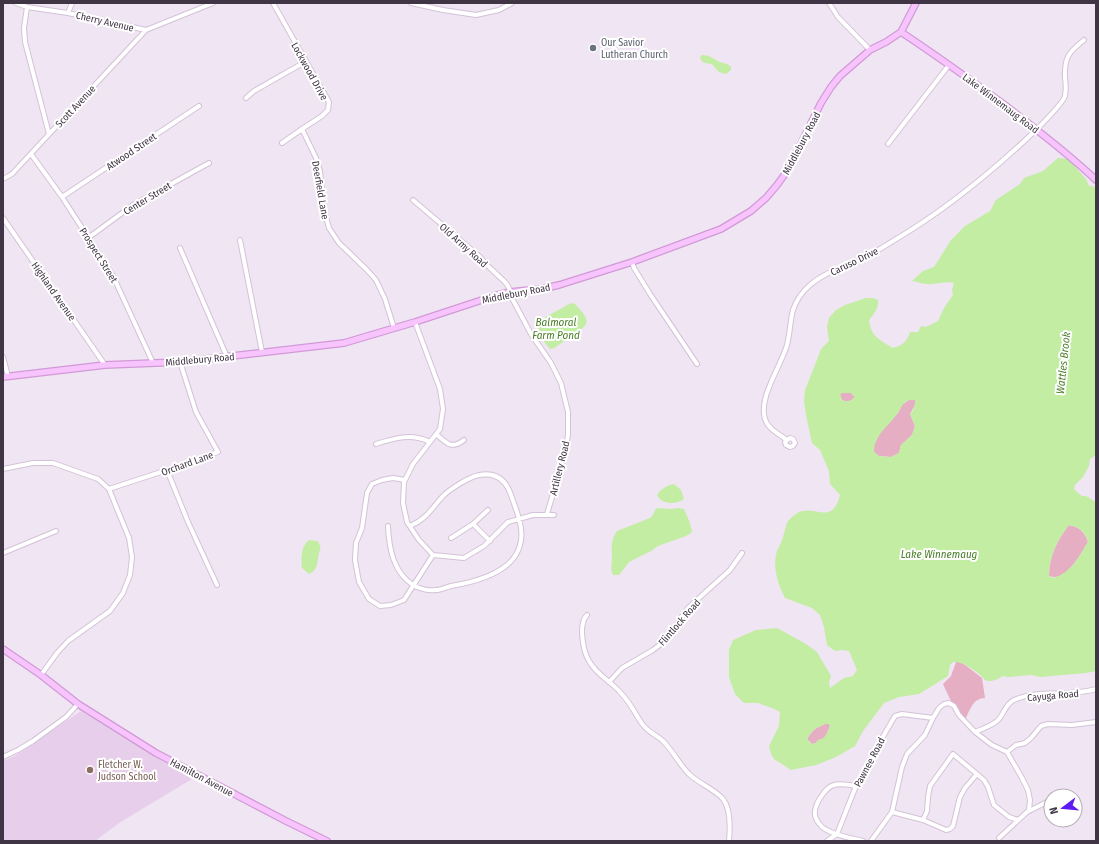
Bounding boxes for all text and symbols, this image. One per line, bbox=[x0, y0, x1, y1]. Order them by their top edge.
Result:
street label: Cherry Avenue bbox=[75, 9, 135, 34]
place label: Our Savior Lutheran Church bbox=[601, 37, 668, 61]
street label: Lockwood Drive bbox=[288, 40, 330, 103]
marker: Our Savior Lutheran Church bbox=[588, 43, 598, 53]
street label: Lake Winnemaug Road bbox=[960, 71, 1041, 136]
street label: Scott Avenue bbox=[53, 83, 98, 130]
street label: Middlebury Road bbox=[780, 110, 823, 177]
street label: Atwood Street bbox=[104, 130, 160, 173]
street label: Deerfield Lane bbox=[309, 160, 331, 220]
street label: Center Street bbox=[121, 180, 174, 218]
street label: Old Army Road bbox=[437, 221, 490, 270]
street label: Prospect Street bbox=[76, 226, 120, 286]
street label: Caruso Drive bbox=[829, 245, 880, 279]
street label: Highland Avenue bbox=[28, 260, 78, 323]
street label: Middlebury Road bbox=[481, 281, 551, 306]
water label: Balmoral Farm Pond bbox=[532, 316, 580, 342]
water label: Wattles Brook bbox=[1054, 331, 1073, 395]
street label: Middlebury Road bbox=[165, 351, 235, 369]
street label: Artillery Road bbox=[547, 440, 573, 497]
street label: Orchard Lane bbox=[160, 449, 215, 479]
water label: Lake Winnemaug bbox=[901, 548, 978, 561]
street label: Flintlock Road bbox=[656, 597, 703, 648]
street label: Cayuga Road bbox=[1027, 688, 1079, 704]
street label: Pawnee Road bbox=[852, 736, 888, 789]
street label: Hamilton Avenue bbox=[168, 756, 235, 800]
place label: Fletcher W. Judson School bbox=[98, 759, 156, 783]
marker: Fletcher W. Judson School bbox=[85, 765, 95, 775]
north arrow bbox=[1043, 788, 1083, 828]
text: N bbox=[1047, 806, 1061, 816]

